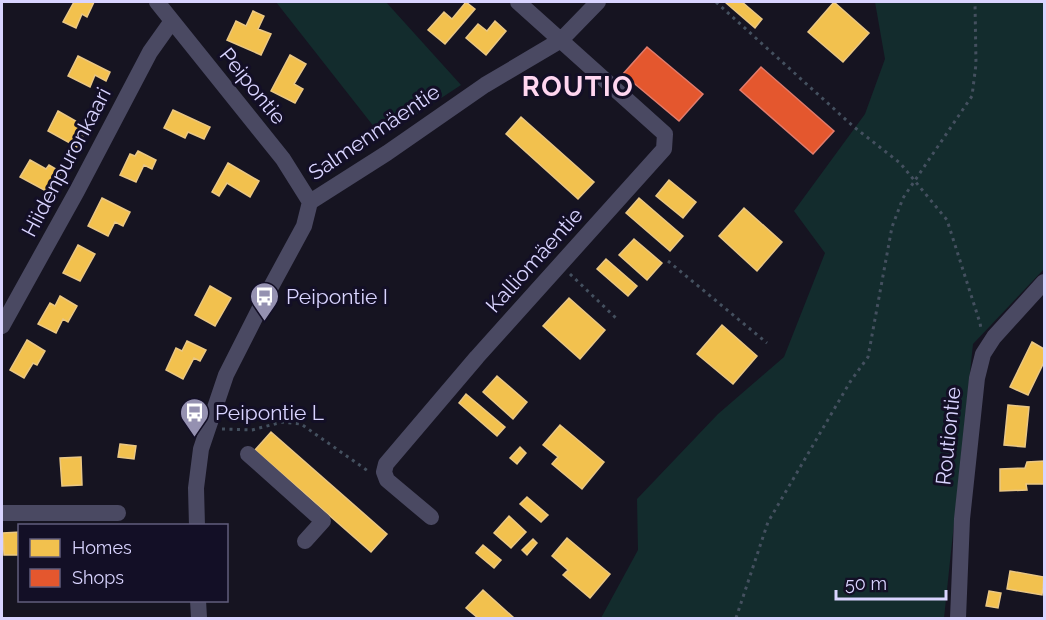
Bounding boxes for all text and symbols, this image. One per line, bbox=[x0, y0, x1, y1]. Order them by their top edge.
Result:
street label: Peipontie bbox=[215, 43, 291, 129]
district label: ROUTIO bbox=[522, 71, 634, 102]
street label: Salmenmäentie bbox=[304, 79, 444, 185]
street label: Hiidenpuronkaari bbox=[16, 83, 116, 241]
street label: Kalliomäentie bbox=[480, 202, 588, 318]
bus stop icon: Peipontie I bbox=[249, 280, 281, 322]
place label: Peipontie I bbox=[286, 284, 388, 309]
street label: Routiontie bbox=[930, 386, 966, 486]
bus stop icon: Peipontie L bbox=[178, 396, 210, 438]
place label: Peipontie L bbox=[215, 400, 324, 425]
legend bbox=[18, 524, 228, 602]
text: Homes bbox=[72, 537, 132, 558]
scale bar bbox=[836, 563, 946, 601]
text: Shops bbox=[72, 567, 124, 588]
text: 50 m bbox=[845, 573, 887, 594]

